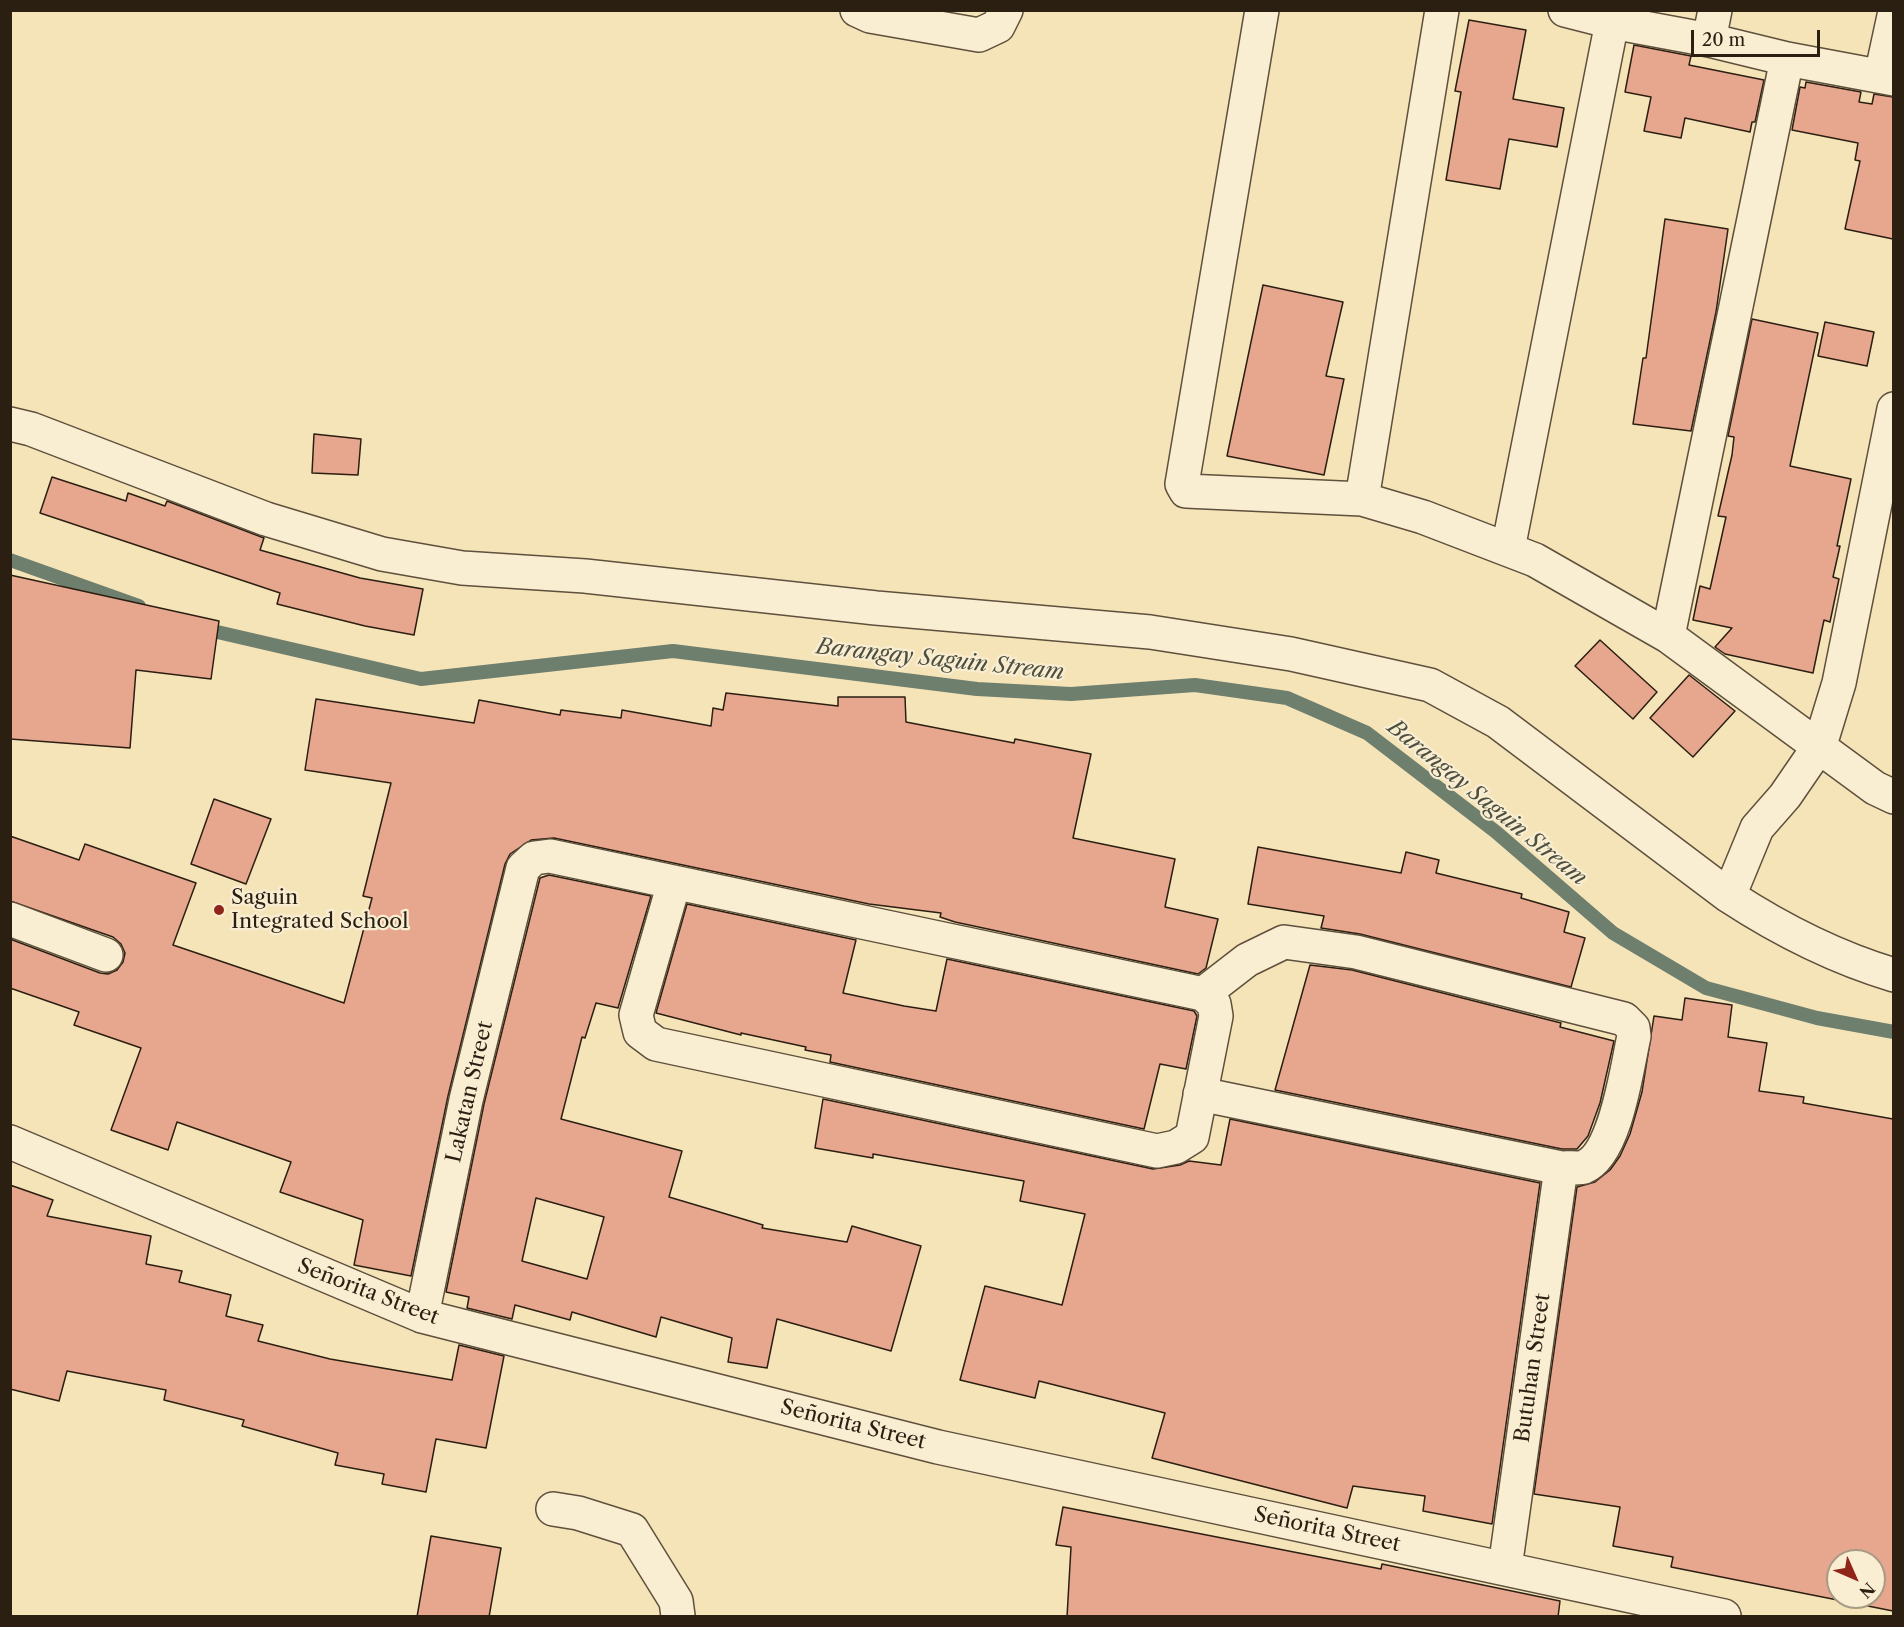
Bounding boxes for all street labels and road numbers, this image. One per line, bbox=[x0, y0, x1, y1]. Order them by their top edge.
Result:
street label: Lakatan Street bbox=[441, 1019, 499, 1165]
street label: Señorita Street bbox=[294, 1254, 442, 1330]
street label: Butuhan Street bbox=[1510, 1292, 1556, 1444]
street label: Señorita Street bbox=[778, 1395, 928, 1455]
street label: Señorita Street bbox=[1252, 1502, 1402, 1558]

